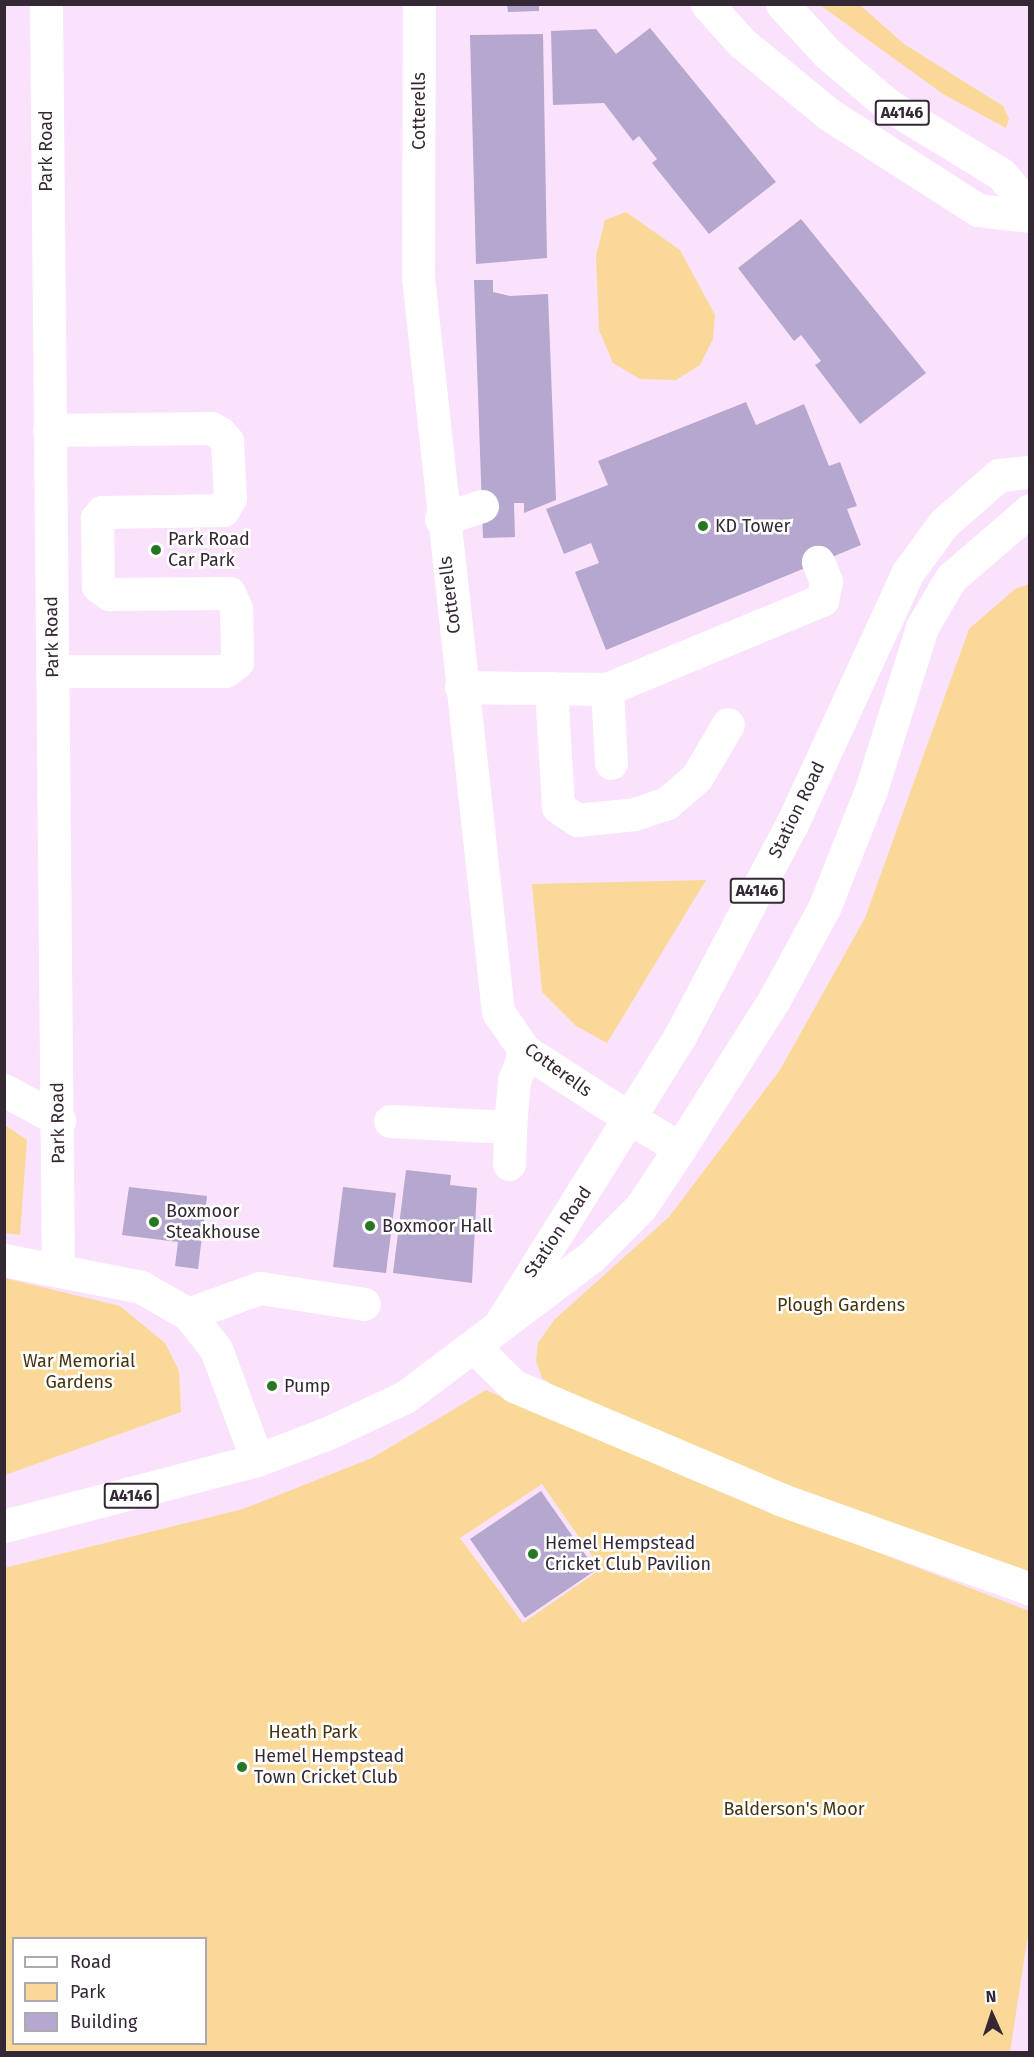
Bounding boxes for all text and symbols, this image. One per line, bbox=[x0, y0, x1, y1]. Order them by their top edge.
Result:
street label: Cotterells bbox=[408, 72, 430, 150]
road number: A4146 bbox=[874, 100, 930, 126]
street label: Park Road bbox=[35, 110, 57, 192]
place label: KD Tower bbox=[715, 515, 790, 537]
marker: KD Tower bbox=[696, 519, 710, 533]
place label: Park Road Car Park bbox=[168, 529, 250, 572]
marker: Park Road Car Park bbox=[149, 543, 163, 557]
street label: Cotterells bbox=[435, 555, 465, 635]
street label: Park Road bbox=[40, 596, 64, 678]
street label: Station Road bbox=[764, 758, 830, 862]
road number: A4146 bbox=[728, 878, 786, 904]
street label: Cotterells bbox=[520, 1038, 596, 1102]
street label: Park Road bbox=[46, 1082, 70, 1164]
street label: Station Road bbox=[520, 1182, 596, 1282]
place label: Boxmoor Steakhouse bbox=[166, 1201, 260, 1244]
marker: Boxmoor Steakhouse bbox=[147, 1215, 161, 1229]
place label: Boxmoor Hall bbox=[382, 1215, 493, 1237]
marker: Boxmoor Hall bbox=[363, 1219, 377, 1233]
park label: Plough Gardens bbox=[777, 1294, 905, 1316]
park label: War Memorial Gardens bbox=[23, 1351, 135, 1394]
place label: Pump bbox=[284, 1375, 331, 1397]
marker: Pump bbox=[265, 1379, 279, 1393]
road number: A4146 bbox=[102, 1483, 160, 1509]
place label: Hemel Hempstead Cricket Club Pavilion bbox=[545, 1533, 711, 1576]
marker: Hemel Hempstead Cricket Club Pavilion bbox=[526, 1547, 540, 1561]
park label: Heath Park bbox=[269, 1721, 357, 1743]
place label: Hemel Hempstead Town Cricket Club bbox=[254, 1746, 404, 1788]
marker: Hemel Hempstead Town Cricket Club bbox=[235, 1760, 249, 1774]
park label: Balderson's Moor bbox=[723, 1798, 865, 1820]
legend bbox=[12, 1937, 207, 2045]
text: Road bbox=[70, 1951, 112, 1973]
text: Park bbox=[70, 1981, 105, 2003]
north arrow bbox=[962, 1985, 1022, 2045]
text: N bbox=[985, 1987, 997, 2006]
text: Building bbox=[70, 2011, 137, 2033]

